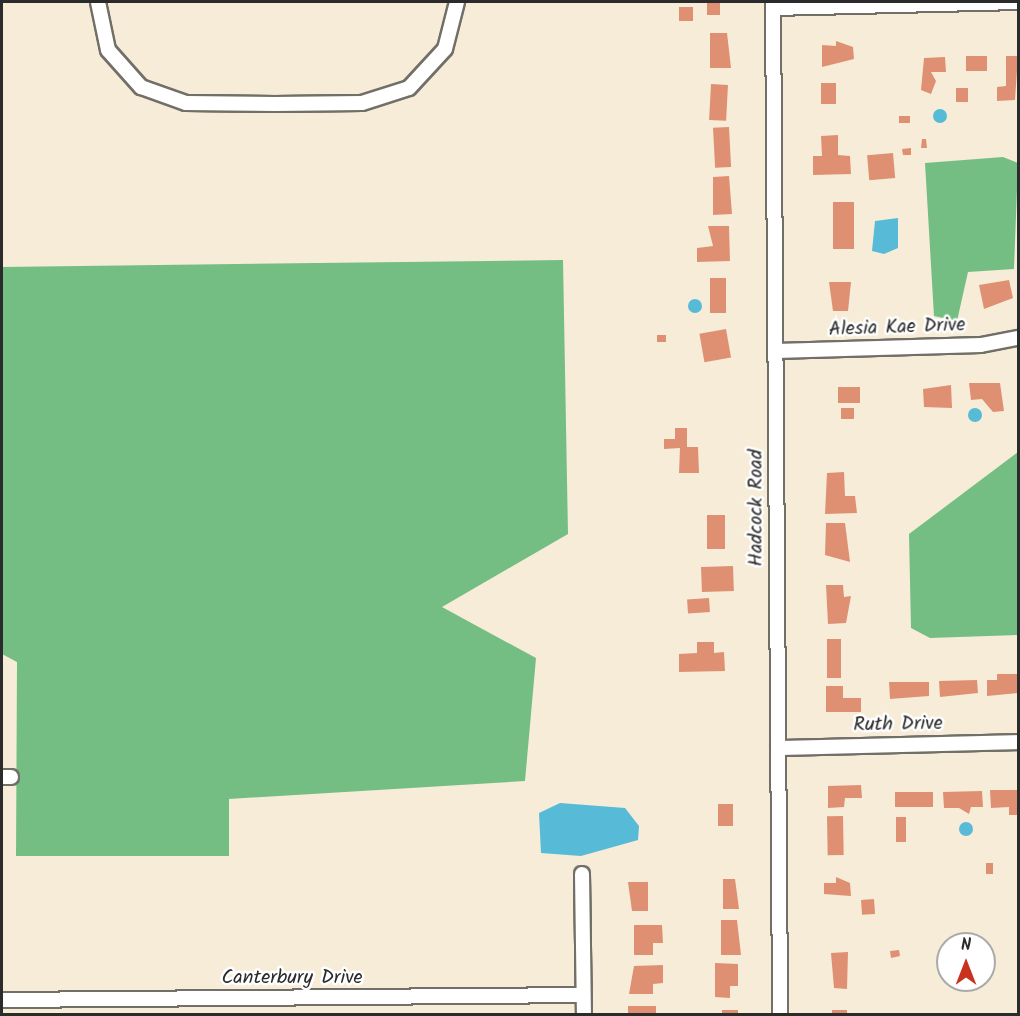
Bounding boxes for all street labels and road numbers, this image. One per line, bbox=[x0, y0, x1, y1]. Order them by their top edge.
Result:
street label: Alesia Kae Drive bbox=[828, 314, 966, 342]
street label: Hadcock Road bbox=[745, 449, 769, 567]
street label: Ruth Drive bbox=[853, 712, 943, 738]
street label: Canterbury Drive bbox=[221, 966, 363, 990]

